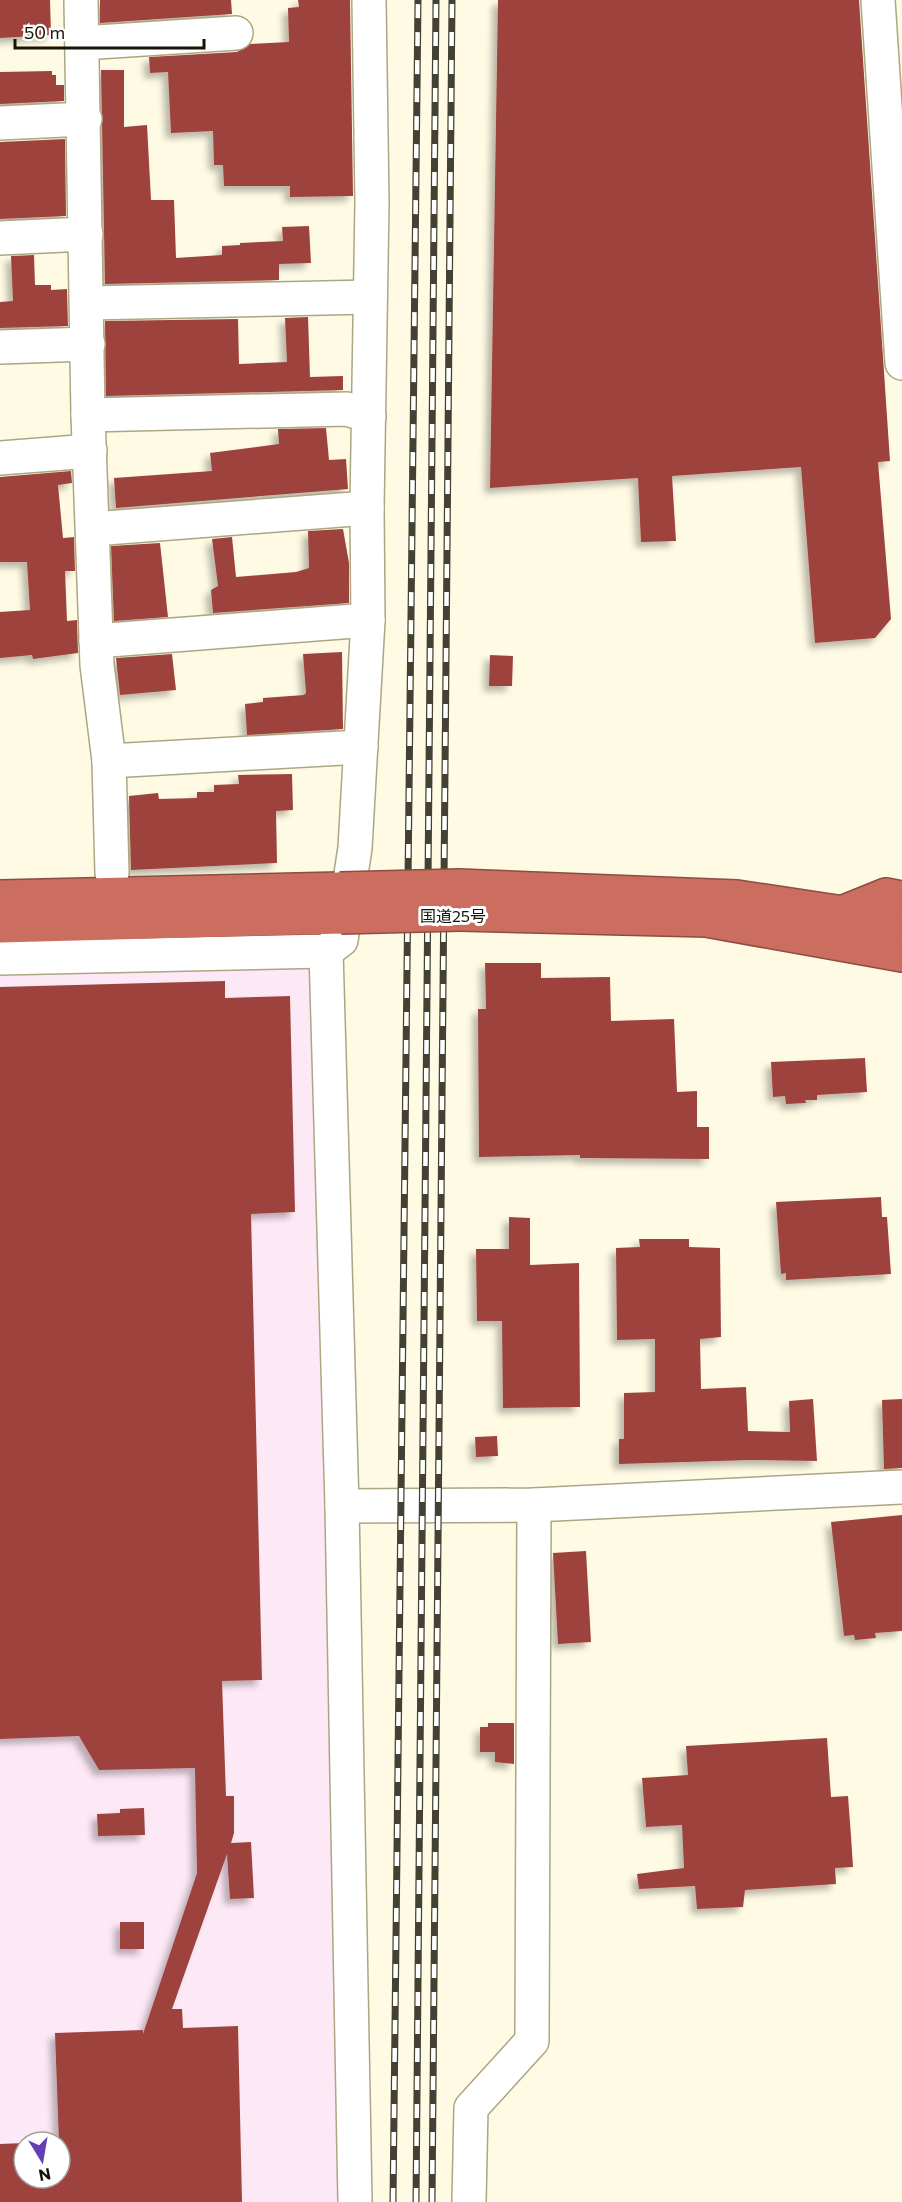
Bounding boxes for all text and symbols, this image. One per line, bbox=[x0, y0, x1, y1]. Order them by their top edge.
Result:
scale bar bbox=[15, 12, 204, 50]
text: 50 m bbox=[24, 21, 65, 43]
street label: 国道25号 bbox=[420, 906, 486, 925]
north arrow bbox=[12, 2130, 72, 2190]
text: N bbox=[37, 2165, 53, 2186]

